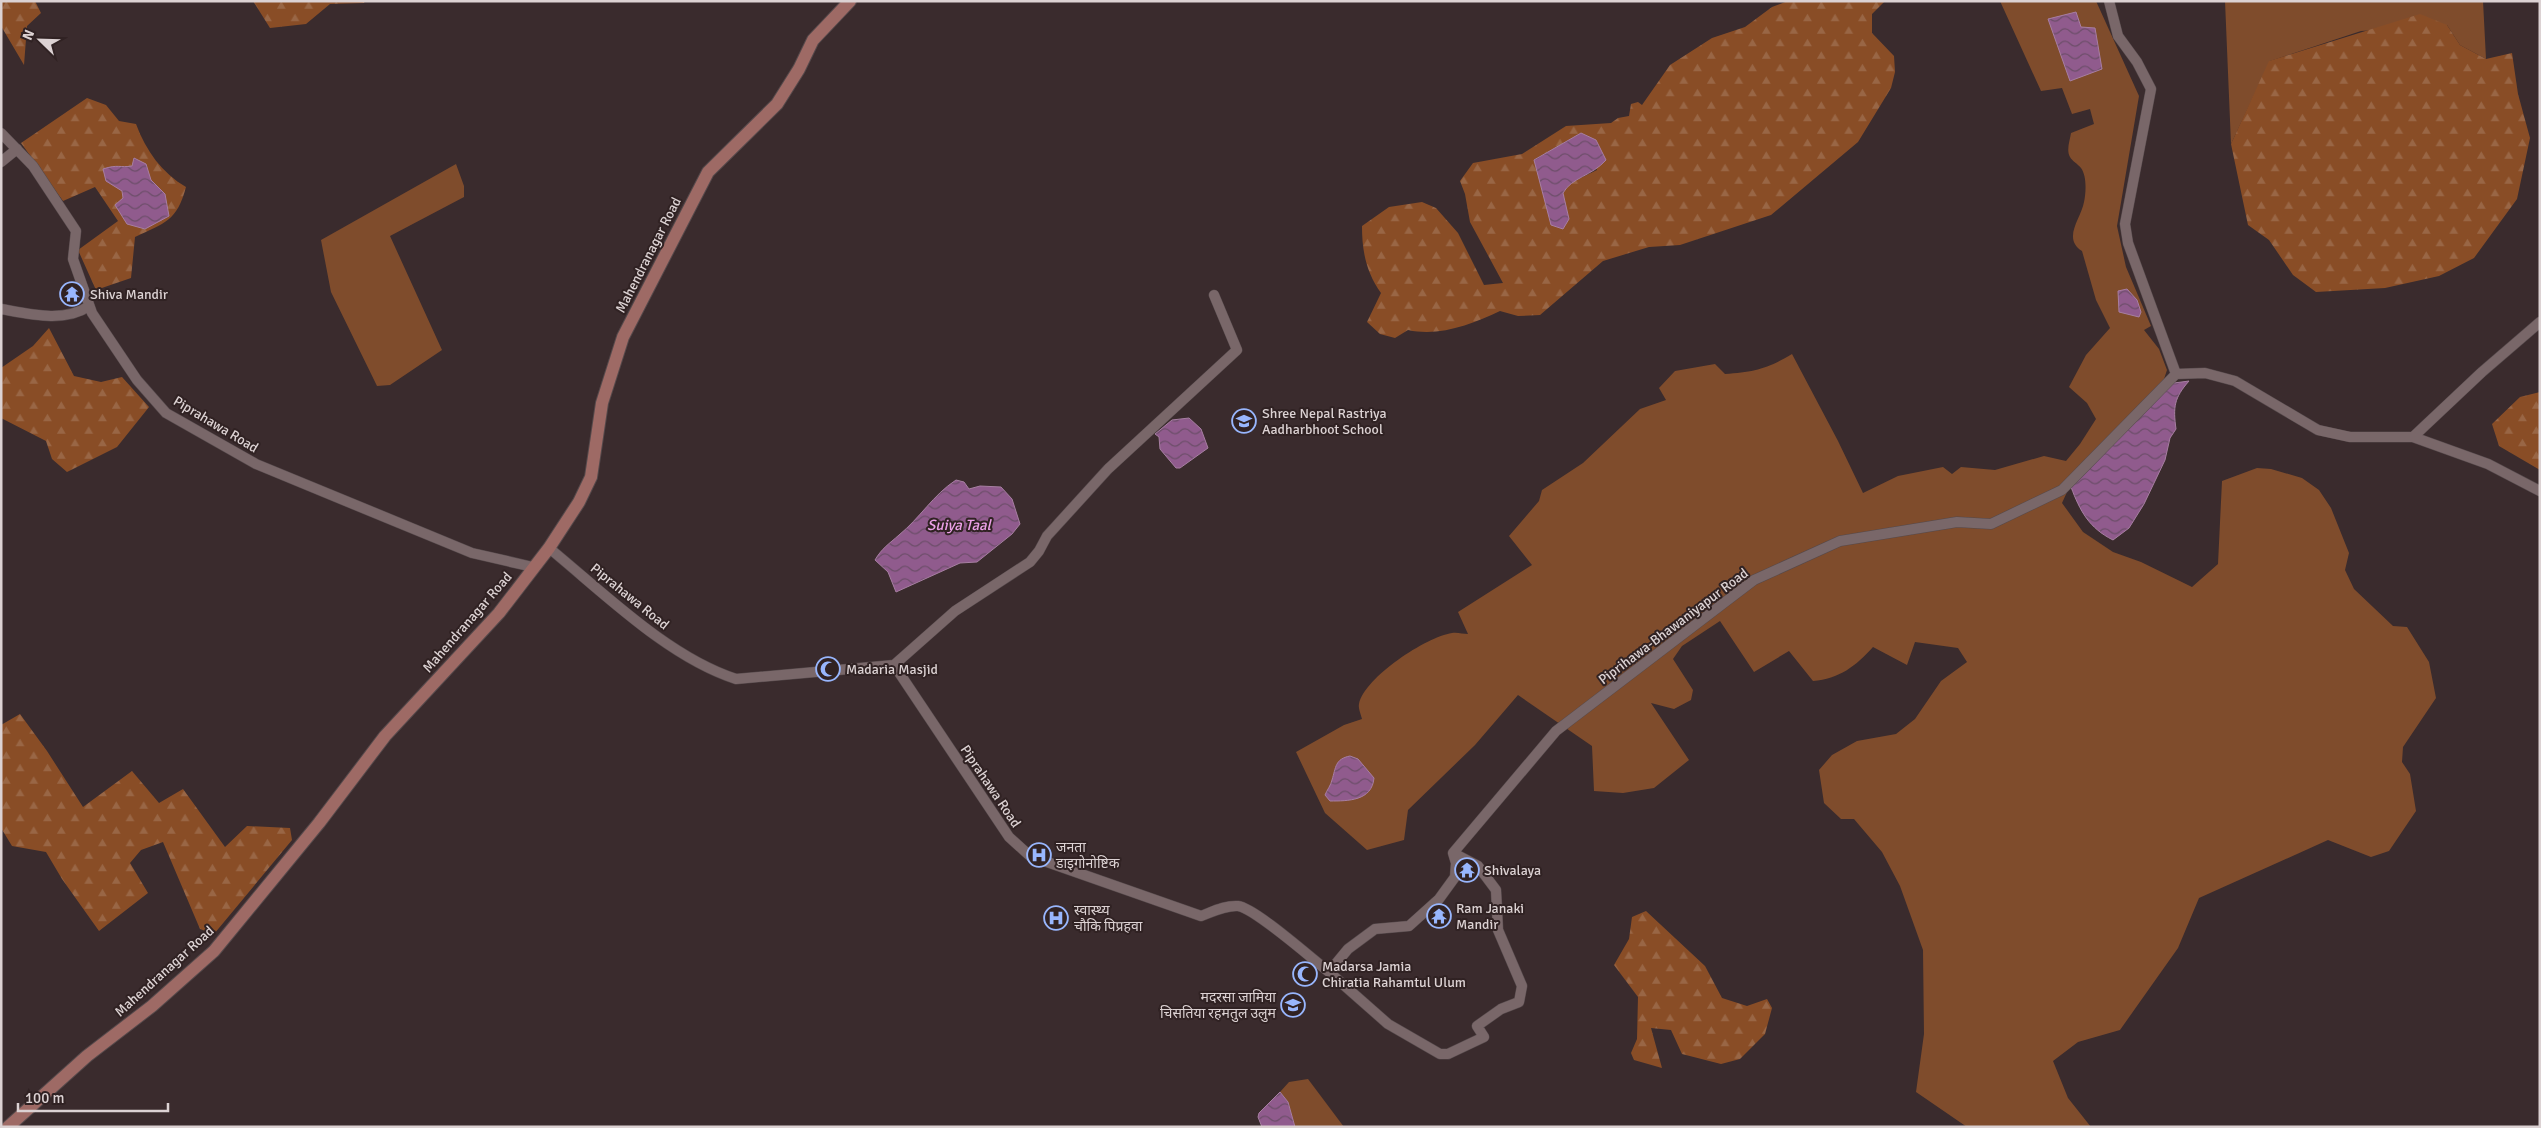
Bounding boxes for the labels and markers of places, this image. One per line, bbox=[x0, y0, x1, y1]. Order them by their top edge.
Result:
temple icon: Shiva Mandir bbox=[59, 281, 85, 307]
place label: Shiva Mandir bbox=[90, 286, 169, 303]
place label: Shree Nepal Rastriya Aadharbhoot School bbox=[1262, 405, 1387, 438]
school or university icon: Shree Nepal Rastriya Aadharbhoot School bbox=[1231, 408, 1257, 434]
mosque icon: Madaria Masjid bbox=[815, 656, 841, 682]
place label: Madaria Masjid bbox=[846, 661, 938, 678]
place label: जनता डाइगोनोष्टिक bbox=[1055, 839, 1120, 872]
hospital icon: जनता डाइगोनोष्टिक bbox=[1026, 842, 1052, 868]
temple icon: Shivalaya bbox=[1454, 857, 1480, 883]
place label: Shivalaya bbox=[1484, 862, 1541, 879]
place label: Ram Janaki Mandir bbox=[1456, 900, 1524, 933]
place label: स्वास्थ्य चाैकि पिप्रहवा bbox=[1074, 902, 1143, 935]
temple icon: Ram Janaki Mandir bbox=[1426, 903, 1452, 929]
hospital icon: स्वास्थ्य चाैकि पिप्रहवा bbox=[1043, 905, 1069, 931]
place label: Madarsa Jamia Chiratia Rahamtul Ulum bbox=[1322, 958, 1466, 991]
mosque icon: Madarsa Jamia Chiratia Rahamtul Ulum bbox=[1292, 961, 1318, 987]
place label: मदरसा जामिया चिसतिया रहमतुल उलुम bbox=[1160, 989, 1277, 1023]
school or university icon: मदरसा जामिया चिसतिया रहमतुल उलुम bbox=[1280, 992, 1306, 1018]

